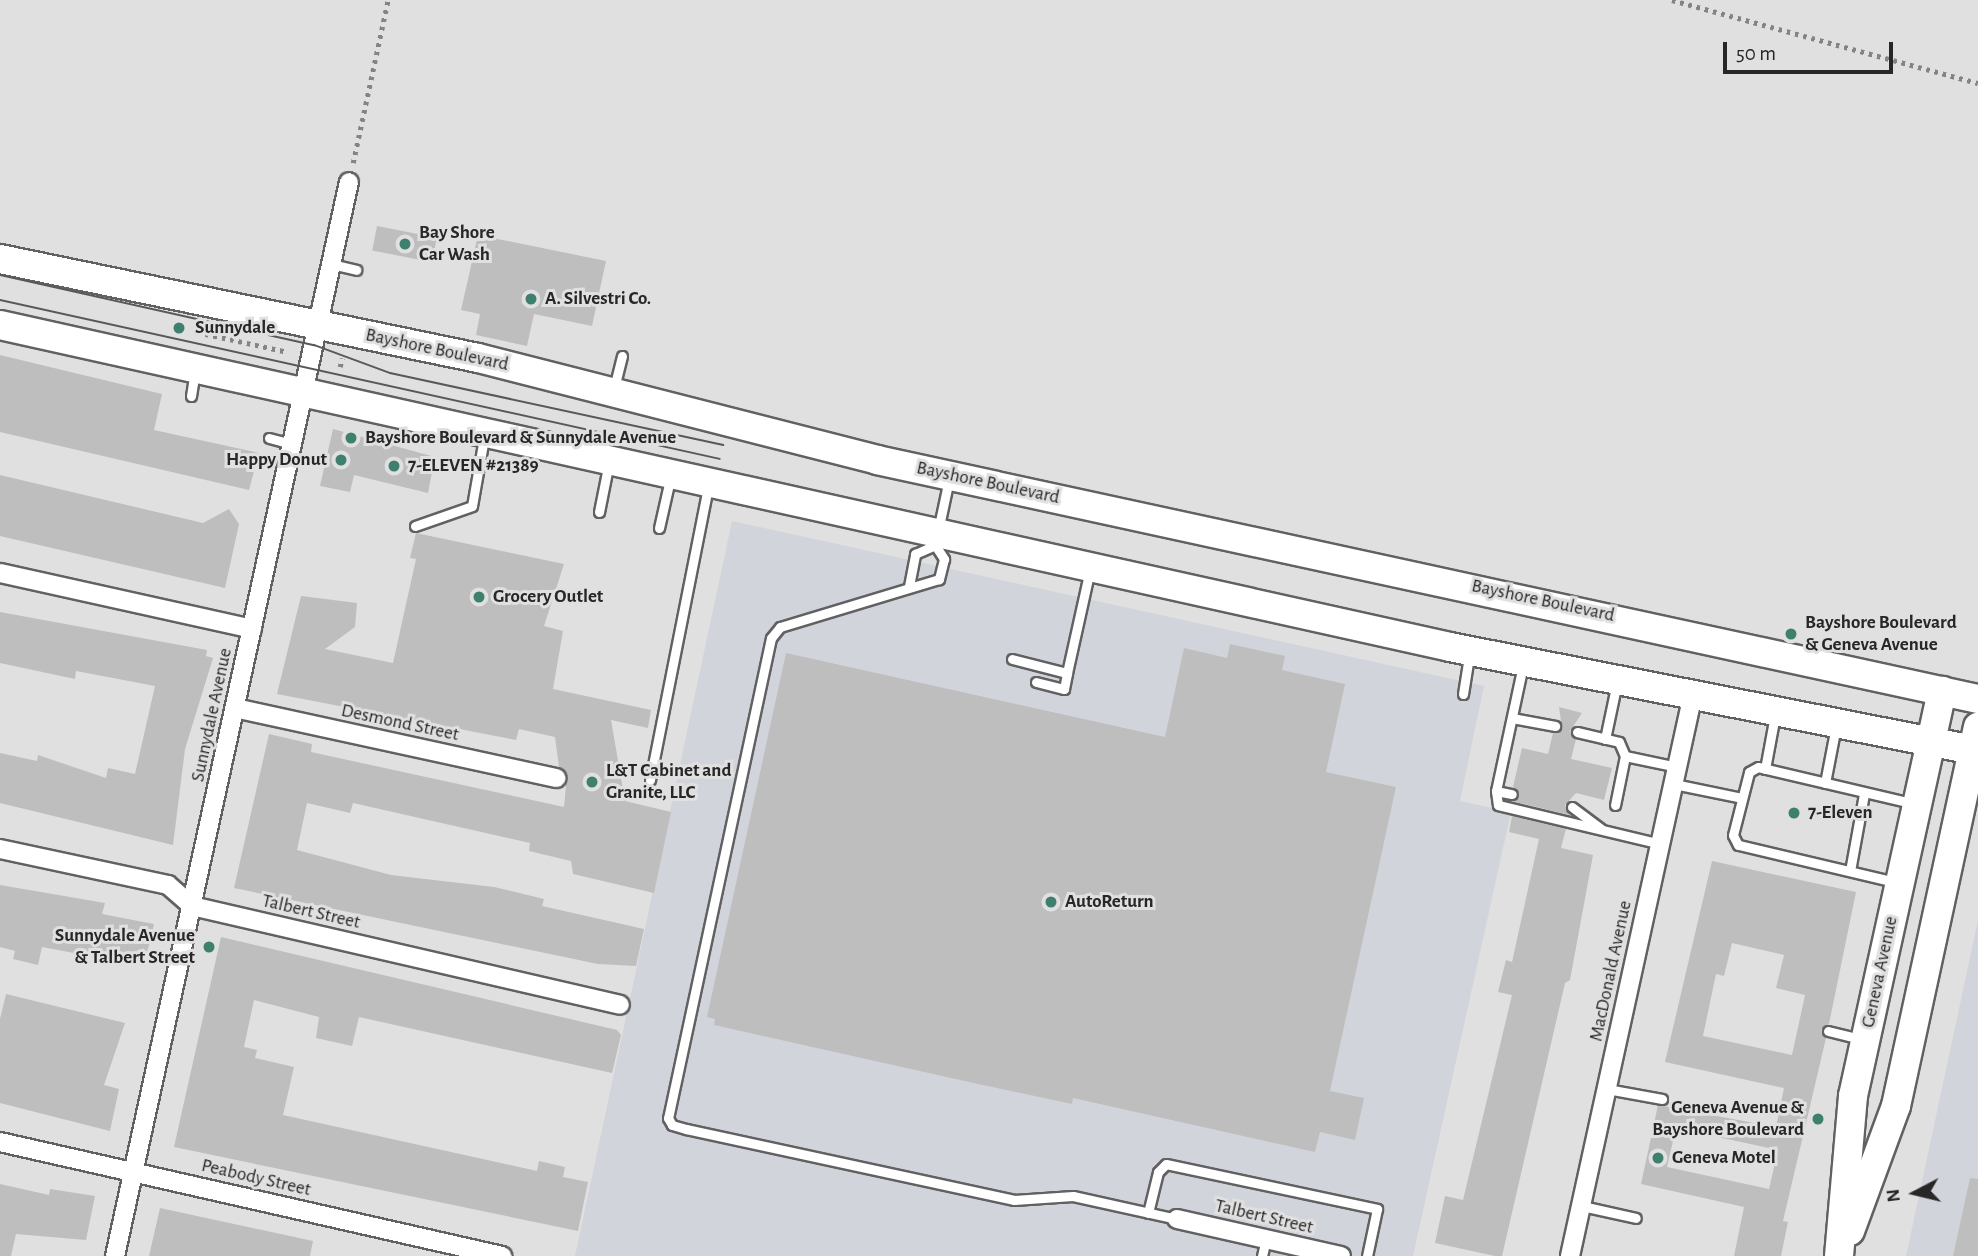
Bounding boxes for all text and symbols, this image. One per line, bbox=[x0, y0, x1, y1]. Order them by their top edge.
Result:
scale bar bbox=[1726, 28, 1896, 72]
text: 50 m bbox=[1736, 43, 1776, 64]
place label: Bay Shore Car Wash bbox=[419, 222, 495, 266]
marker: Bay Shore Car Wash bbox=[397, 236, 413, 252]
place label: A. Silvestri Co. bbox=[545, 288, 651, 310]
marker: A. Silvestri Co. bbox=[523, 291, 539, 307]
place label: Sunnydale bbox=[195, 317, 275, 339]
marker: Sunnydale bbox=[169, 318, 189, 338]
street label: Bayshore Boulevard bbox=[363, 324, 511, 376]
place label: Bayshore Boulevard & Sunnydale Avenue bbox=[365, 427, 676, 449]
marker: Bayshore Boulevard & Sunnydale Avenue bbox=[343, 430, 359, 446]
place label: Happy Donut bbox=[226, 449, 327, 471]
marker: Happy Donut bbox=[333, 452, 349, 468]
place label: 7-ELEVEN #21389 bbox=[408, 455, 539, 477]
street label: Bayshore Boulevard bbox=[914, 457, 1062, 509]
marker: 7-ELEVEN #21389 bbox=[386, 458, 402, 474]
street label: Bayshore Boulevard bbox=[1469, 575, 1617, 627]
place label: Grocery Outlet bbox=[493, 586, 603, 608]
marker: Grocery Outlet bbox=[471, 589, 487, 605]
place label: Bayshore Boulevard & Geneva Avenue bbox=[1805, 612, 1957, 656]
marker: Bayshore Boulevard & Geneva Avenue bbox=[1783, 626, 1799, 642]
street label: Sunnydale Avenue bbox=[187, 646, 237, 784]
street label: Desmond Street bbox=[339, 699, 461, 747]
place label: L&T Cabinet and Granite, LLC bbox=[606, 760, 731, 804]
marker: L&T Cabinet and Granite, LLC bbox=[584, 774, 600, 790]
place label: 7-Eleven bbox=[1808, 802, 1872, 824]
marker: 7-Eleven bbox=[1786, 805, 1802, 821]
street label: Talbert Street bbox=[260, 890, 362, 934]
place label: AutoReturn bbox=[1065, 891, 1154, 913]
marker: AutoReturn bbox=[1043, 894, 1059, 910]
street label: MacDonald Avenue bbox=[1585, 899, 1637, 1043]
street label: Geneva Avenue bbox=[1857, 914, 1903, 1030]
place label: Sunnydale Avenue & Talbert Street bbox=[55, 925, 195, 969]
marker: Sunnydale Avenue & Talbert Street bbox=[201, 939, 217, 955]
place label: Geneva Avenue & Bayshore Boulevard bbox=[1652, 1097, 1804, 1141]
marker: Geneva Avenue & Bayshore Boulevard bbox=[1810, 1111, 1826, 1127]
place label: Geneva Motel bbox=[1672, 1147, 1776, 1169]
marker: Geneva Motel bbox=[1650, 1150, 1666, 1166]
street label: Peabody Street bbox=[199, 1154, 313, 1202]
north arrow bbox=[1880, 1158, 1950, 1228]
text: N bbox=[1883, 1188, 1904, 1203]
street label: Talbert Street bbox=[1213, 1195, 1315, 1239]

